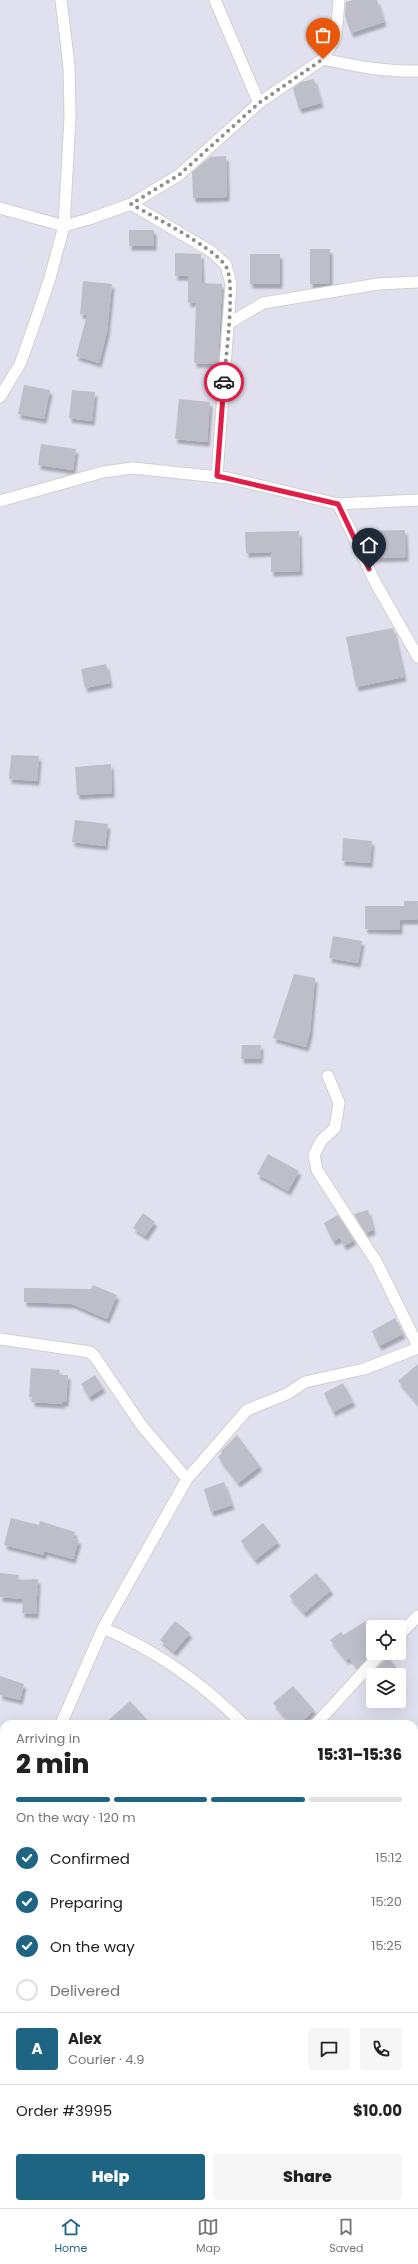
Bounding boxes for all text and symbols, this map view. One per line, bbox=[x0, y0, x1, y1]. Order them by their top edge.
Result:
pin bbox=[306, 18, 340, 59]
icon: bag bbox=[312, 24, 334, 46]
courier bbox=[204, 362, 244, 402]
icon: car bbox=[213, 371, 235, 393]
pin bbox=[352, 528, 386, 569]
icon: home bbox=[358, 534, 380, 556]
map controls bbox=[366, 1620, 406, 1708]
button: locate bbox=[366, 1620, 406, 1660]
button: layers bbox=[366, 1668, 406, 1708]
text: Arriving in bbox=[16, 1729, 80, 1748]
text: 15:31–15:36 bbox=[318, 1744, 402, 1765]
text: 2 min bbox=[16, 1746, 89, 1782]
text: On the way · 120 m bbox=[16, 1808, 136, 1827]
icon: check bbox=[16, 1847, 38, 1869]
text: Confirmed bbox=[50, 1848, 130, 1869]
text: 15:12 bbox=[375, 1848, 402, 1867]
icon: check bbox=[16, 1891, 38, 1913]
text: Preparing bbox=[50, 1892, 123, 1913]
text: 15:20 bbox=[371, 1892, 402, 1911]
icon: check bbox=[16, 1935, 38, 1957]
text: On the way bbox=[50, 1936, 135, 1957]
text: 15:25 bbox=[371, 1936, 402, 1955]
text: Delivered bbox=[50, 1980, 120, 2001]
text: Alex bbox=[68, 2028, 102, 2049]
button: chat bbox=[308, 2028, 350, 2070]
button: phone bbox=[360, 2028, 402, 2070]
text: A bbox=[31, 2038, 43, 2059]
text: Courier · 4.9 bbox=[68, 2050, 144, 2069]
text: Order #3995 bbox=[16, 2100, 112, 2121]
text: $10.00 bbox=[353, 2100, 402, 2121]
button: Help bbox=[16, 2154, 205, 2200]
button: Share bbox=[213, 2154, 402, 2200]
tab: Home bbox=[54, 2216, 87, 2257]
tab: Map bbox=[196, 2216, 220, 2257]
tab: Saved bbox=[329, 2216, 364, 2257]

